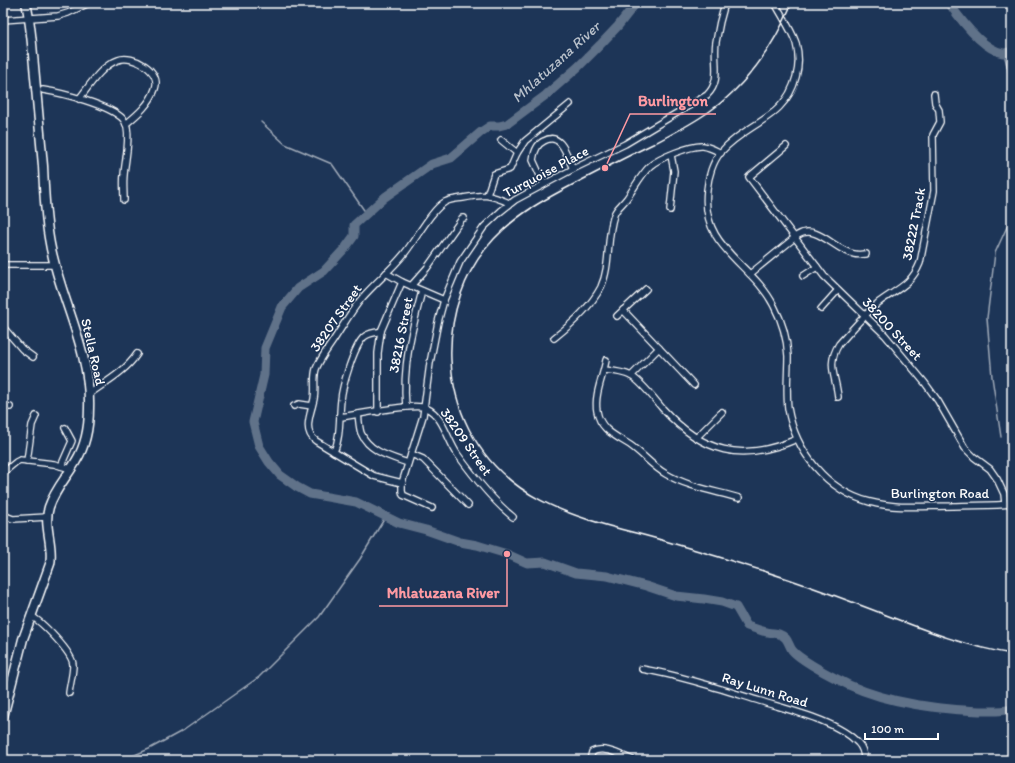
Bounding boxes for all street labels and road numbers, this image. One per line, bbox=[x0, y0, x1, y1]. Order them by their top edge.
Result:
street label: Turquoise Place bbox=[501, 142, 592, 202]
street label: 38222 Track bbox=[899, 185, 930, 262]
street label: 38207 Street bbox=[307, 281, 365, 355]
street label: 38200 Street bbox=[858, 294, 926, 364]
street label: 38216 Street bbox=[385, 296, 417, 374]
street label: Stella Road bbox=[77, 317, 109, 387]
street label: 38209 Street bbox=[436, 405, 496, 479]
street label: Burlington Road bbox=[891, 485, 990, 502]
street label: Ray Lunn Road bbox=[720, 669, 810, 711]

